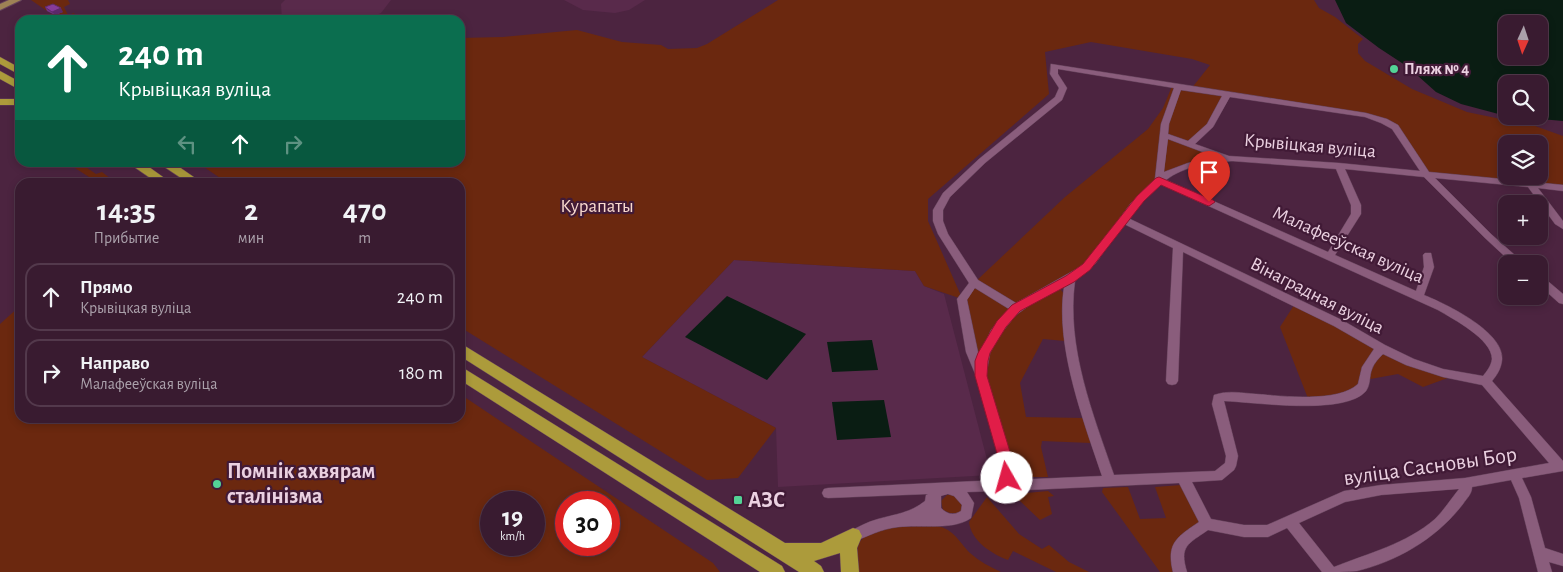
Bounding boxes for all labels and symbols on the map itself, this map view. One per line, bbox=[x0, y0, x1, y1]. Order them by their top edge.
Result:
north arrow bbox=[1498, 15, 1548, 65]
place label: Пляж № 4 bbox=[1404, 61, 1469, 77]
marker: Пляж № 4 bbox=[1388, 63, 1400, 75]
street label: Крывіцкая вуліца bbox=[1243, 131, 1377, 161]
pin bbox=[1188, 151, 1230, 202]
park label: Курапаты bbox=[560, 197, 634, 216]
street label: Малафееўская вуліца bbox=[1270, 203, 1427, 287]
street label: Вінаградная вуліца bbox=[1247, 254, 1387, 338]
street label: вуліца Сасновы Бор bbox=[1342, 443, 1518, 489]
position arrow bbox=[980, 451, 1032, 503]
place label: Помнік ахвярам сталінізма bbox=[227, 460, 375, 507]
marker: Помнік ахвярам сталінізма bbox=[211, 478, 223, 490]
place label: АЗС bbox=[748, 489, 785, 511]
speed limit sign: 30 bbox=[555, 491, 620, 556]
marker: АЗС bbox=[732, 494, 744, 506]

